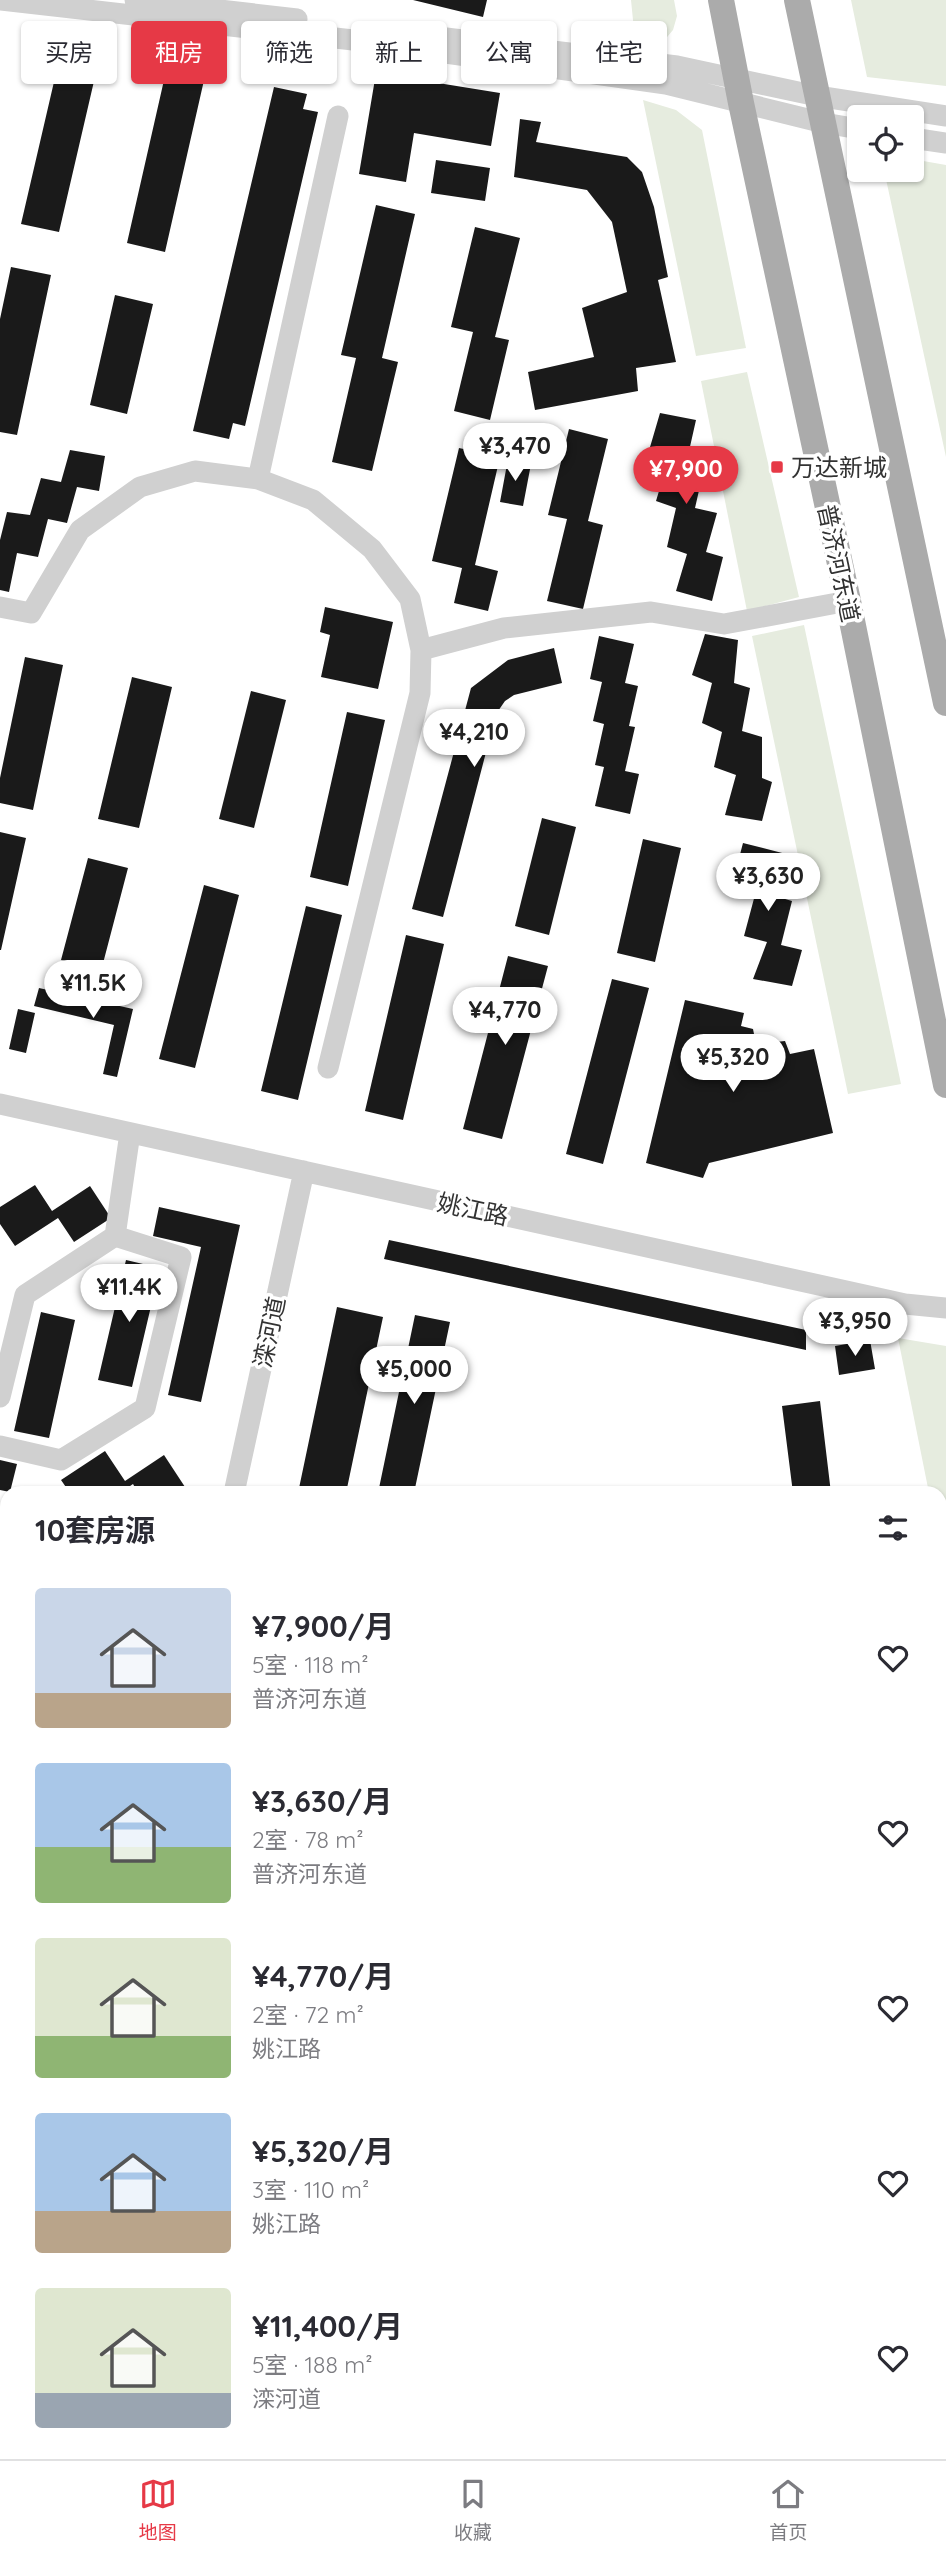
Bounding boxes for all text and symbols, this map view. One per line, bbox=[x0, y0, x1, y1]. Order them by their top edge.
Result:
chip: 买房 bbox=[21, 21, 117, 84]
chip: 租房 bbox=[131, 21, 227, 84]
chip: 筛选 bbox=[241, 21, 337, 84]
chip: 新上 bbox=[351, 21, 447, 84]
chip: 公寓 bbox=[461, 21, 557, 84]
chip: 住宅 bbox=[571, 21, 667, 84]
map controls bbox=[847, 105, 924, 182]
button: locate bbox=[847, 105, 924, 182]
pin: ¥3,470 bbox=[458, 424, 572, 483]
text: ¥3,470 bbox=[479, 431, 551, 460]
pin: ¥7,900 bbox=[629, 447, 743, 506]
place label: 万达新城 bbox=[791, 452, 887, 482]
text: ¥7,900 bbox=[649, 454, 723, 483]
marker: 万达新城 bbox=[769, 459, 785, 475]
street label: 普济河东道 bbox=[812, 501, 866, 625]
pin: ¥4,210 bbox=[417, 710, 531, 769]
text: ¥4,210 bbox=[439, 717, 509, 746]
pin: ¥3,630 bbox=[711, 853, 825, 913]
text: ¥3,630 bbox=[732, 861, 804, 890]
pin: ¥11.5K bbox=[36, 960, 150, 1020]
text: ¥11.5K bbox=[60, 968, 126, 997]
pin: ¥4,770 bbox=[448, 988, 562, 1047]
text: ¥4,770 bbox=[469, 995, 541, 1024]
pin: ¥5,320 bbox=[676, 1034, 790, 1094]
text: ¥5,320 bbox=[697, 1042, 769, 1071]
street label: 姚江路 bbox=[435, 1187, 511, 1231]
pin: ¥11.4K bbox=[72, 1264, 186, 1324]
text: ¥11.4K bbox=[96, 1272, 162, 1301]
street label: 滦河道 bbox=[247, 1294, 291, 1370]
pin: ¥3,950 bbox=[798, 1298, 912, 1358]
text: ¥3,950 bbox=[819, 1306, 891, 1335]
pin: ¥5,000 bbox=[357, 1346, 471, 1406]
text: ¥5,000 bbox=[376, 1354, 452, 1383]
icon: filters bbox=[874, 1509, 912, 1547]
text: 10套房源 bbox=[35, 1511, 155, 1549]
text: ¥7,900/月 bbox=[252, 1607, 395, 1645]
icon: home bbox=[91, 1616, 175, 1700]
icon: heart bbox=[874, 1639, 912, 1677]
text: 5室 · 118 m² bbox=[252, 1650, 369, 1679]
text: 普济河东道 bbox=[252, 1684, 367, 1713]
text: ¥3,630/月 bbox=[252, 1782, 392, 1820]
icon: home bbox=[91, 1791, 175, 1875]
icon: heart bbox=[874, 1814, 912, 1852]
text: 2室 · 78 m² bbox=[252, 1825, 364, 1854]
text: 普济河东道 bbox=[252, 1859, 367, 1888]
text: ¥4,770/月 bbox=[252, 1957, 394, 1995]
icon: home bbox=[91, 1966, 175, 2050]
icon: heart bbox=[874, 1989, 912, 2027]
text: 2室 · 72 m² bbox=[252, 2000, 364, 2029]
text: 姚江路 bbox=[252, 2034, 321, 2063]
text: ¥5,320/月 bbox=[252, 2132, 394, 2170]
icon: home bbox=[91, 2141, 175, 2225]
icon: heart bbox=[874, 2164, 912, 2202]
text: 3室 · 110 m² bbox=[252, 2175, 369, 2204]
text: 姚江路 bbox=[252, 2209, 321, 2238]
text: ¥11,400/月 bbox=[252, 2307, 403, 2345]
icon: home bbox=[91, 2316, 175, 2400]
icon: heart bbox=[874, 2339, 912, 2377]
text: 5室 · 188 m² bbox=[252, 2350, 372, 2379]
text: 滦河道 bbox=[252, 2384, 321, 2413]
tab: 地图 bbox=[139, 2475, 177, 2544]
tab: 收藏 bbox=[454, 2475, 492, 2544]
tab: 首页 bbox=[769, 2475, 807, 2544]

